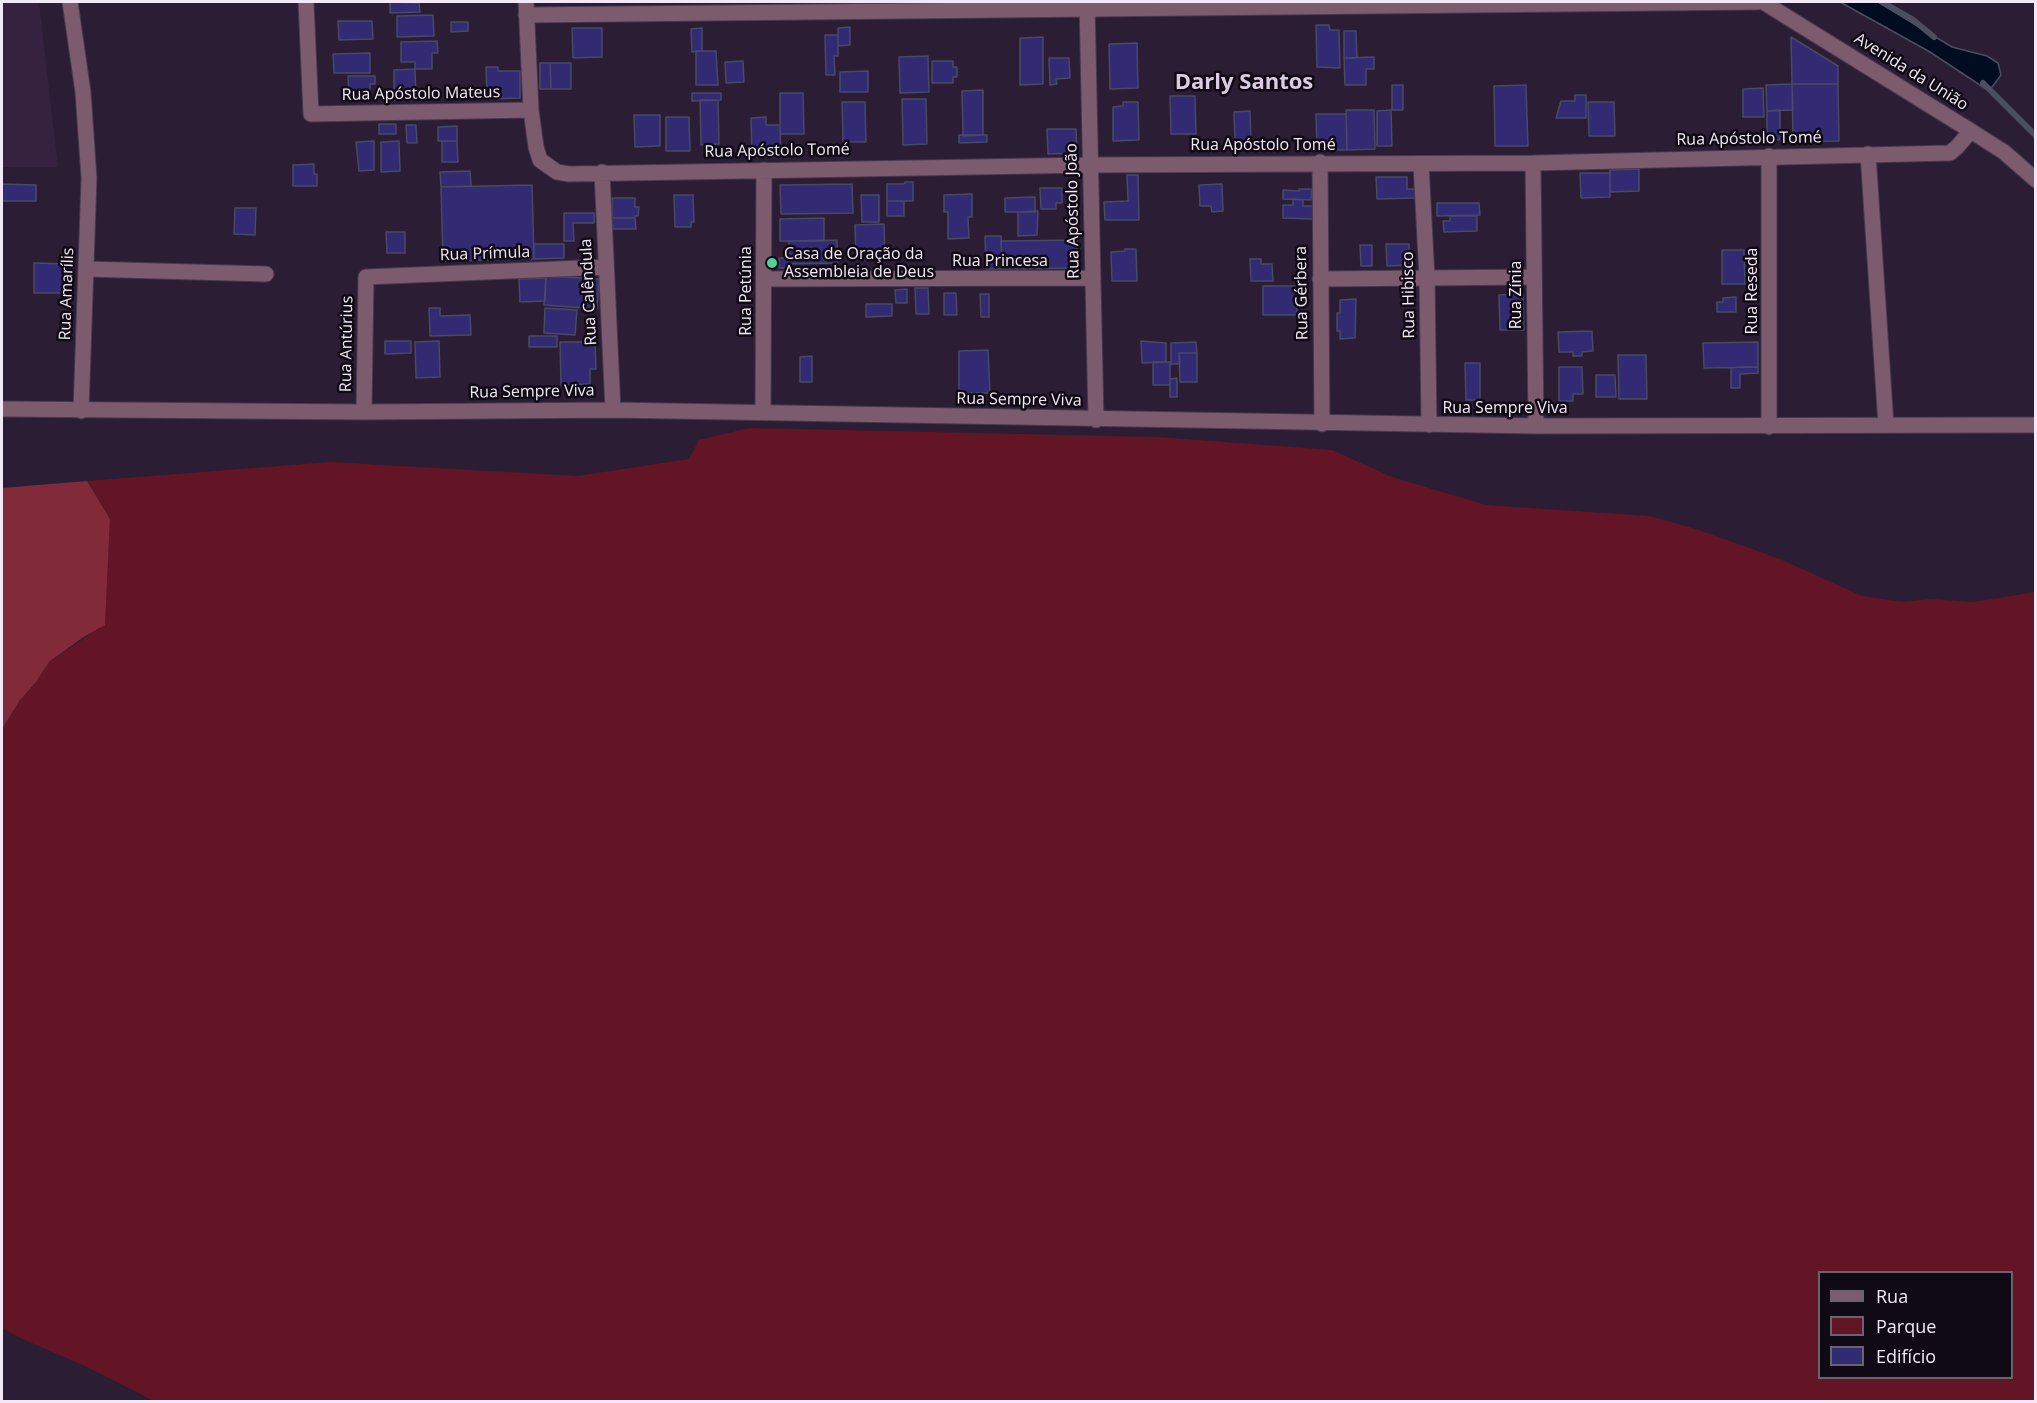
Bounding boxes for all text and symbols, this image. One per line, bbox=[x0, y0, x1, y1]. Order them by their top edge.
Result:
street label: Avenida da União bbox=[1851, 29, 1971, 115]
district label: Darly Santos bbox=[1175, 70, 1313, 96]
street label: Rua Apóstolo Mateus bbox=[342, 83, 500, 105]
street label: Rua Apóstolo Tomé bbox=[1676, 128, 1822, 150]
street label: Rua Apóstolo Tomé bbox=[1190, 135, 1336, 155]
street label: Rua Apóstolo Tomé bbox=[704, 140, 850, 162]
street label: Rua Apóstolo João bbox=[1062, 143, 1084, 279]
street label: Rua Calêndula bbox=[577, 238, 601, 346]
street label: Rua Prímula bbox=[439, 243, 531, 265]
place label: Casa de Oração da Assembleia de Deus bbox=[784, 244, 934, 282]
street label: Rua Petúnia bbox=[736, 246, 756, 336]
street label: Rua Gérbera bbox=[1292, 246, 1312, 340]
street label: Rua Amarílis bbox=[56, 247, 78, 341]
street label: Rua Reseda bbox=[1742, 248, 1762, 334]
street label: Rua Princesa bbox=[952, 251, 1048, 271]
street label: Rua Hibisco bbox=[1399, 251, 1419, 339]
marker: Casa de Oração da Assembleia de Deus bbox=[765, 256, 779, 270]
street label: Rua Zínia bbox=[1506, 261, 1526, 329]
street label: Rua Antúrius bbox=[337, 296, 357, 392]
street label: Rua Sempre Viva bbox=[469, 381, 595, 403]
street label: Rua Sempre Viva bbox=[956, 389, 1082, 411]
street label: Rua Sempre Viva bbox=[1442, 398, 1568, 418]
legend bbox=[1818, 1271, 2013, 1379]
text: Rua bbox=[1876, 1284, 1908, 1308]
text: Parque bbox=[1876, 1314, 1936, 1338]
text: Edifício bbox=[1876, 1344, 1936, 1368]

